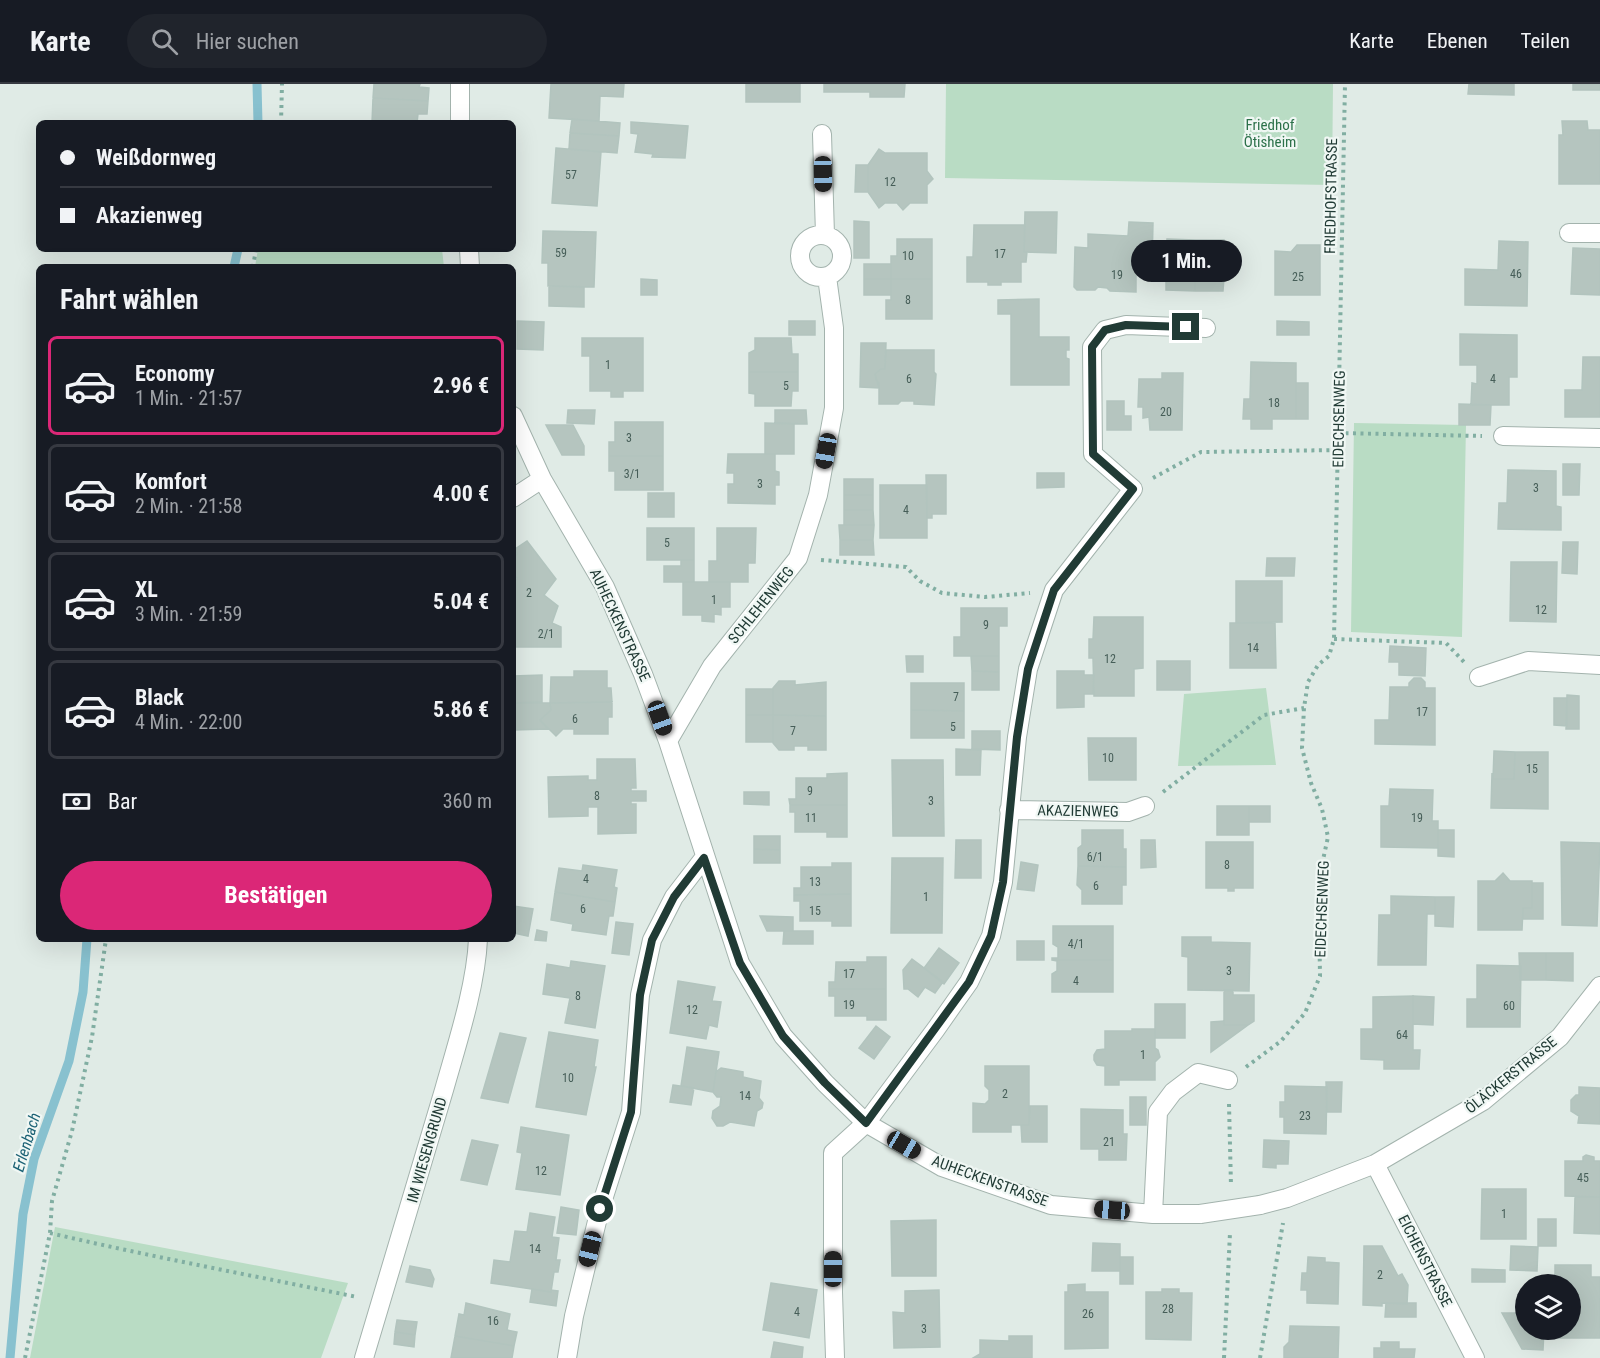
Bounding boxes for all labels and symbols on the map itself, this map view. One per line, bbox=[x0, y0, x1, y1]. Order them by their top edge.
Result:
park label: Friedhof Ötisheim bbox=[1244, 116, 1296, 151]
street label: FRIEDHOFSTRASSE bbox=[1321, 138, 1341, 254]
car bbox=[814, 156, 832, 192]
house number: 57 bbox=[565, 168, 577, 182]
house number: 12 bbox=[884, 175, 896, 189]
callout: 1 Min. bbox=[1130, 240, 1242, 282]
house number: 59 bbox=[555, 246, 567, 260]
house number: 17 bbox=[994, 247, 1006, 261]
house number: 10 bbox=[902, 249, 914, 263]
house number: 46 bbox=[1510, 267, 1522, 281]
house number: 19 bbox=[1111, 268, 1123, 282]
house number: 25 bbox=[1292, 270, 1304, 284]
house number: 8 bbox=[905, 293, 911, 307]
route end bbox=[1172, 313, 1199, 340]
house number: 1 bbox=[605, 358, 611, 372]
street label: EIDECHSENWEG bbox=[1329, 370, 1349, 468]
house number: 6 bbox=[906, 372, 912, 386]
house number: 4 bbox=[1490, 372, 1496, 386]
house number: 5 bbox=[783, 379, 789, 393]
house number: 18 bbox=[1268, 396, 1280, 410]
house number: 20 bbox=[1160, 405, 1172, 419]
house number: 3 bbox=[626, 431, 632, 445]
car bbox=[814, 432, 838, 470]
house number: 3/1 bbox=[624, 467, 640, 481]
house number: 3 bbox=[757, 477, 763, 491]
house number: 3 bbox=[1533, 481, 1539, 495]
house number: 4 bbox=[903, 503, 909, 517]
house number: 5 bbox=[664, 536, 670, 550]
street label: SCHLEHENWEG bbox=[724, 563, 798, 647]
street label: AUHECKENSTRASSE bbox=[586, 566, 654, 684]
house number: 2 bbox=[526, 586, 532, 600]
house number: 1 bbox=[711, 593, 717, 607]
house number: 12 bbox=[1535, 603, 1547, 617]
house number: 9 bbox=[983, 618, 989, 632]
house number: 2/1 bbox=[538, 627, 554, 641]
house number: 14 bbox=[1247, 641, 1259, 655]
house number: 12 bbox=[1104, 652, 1116, 666]
house number: 7 bbox=[953, 690, 959, 704]
car bbox=[645, 698, 675, 738]
house number: 17 bbox=[1416, 705, 1428, 719]
house number: 6 bbox=[572, 712, 578, 726]
house number: 5 bbox=[950, 720, 956, 734]
house number: 7 bbox=[790, 724, 796, 738]
house number: 10 bbox=[1102, 751, 1114, 765]
house number: 15 bbox=[1526, 762, 1538, 776]
house number: 9 bbox=[807, 784, 813, 798]
house number: 8 bbox=[594, 789, 600, 803]
house number: 3 bbox=[928, 794, 934, 808]
street label: AKAZIENWEG bbox=[1037, 801, 1119, 821]
house number: 11 bbox=[805, 811, 817, 825]
house number: 19 bbox=[1411, 811, 1423, 825]
house number: 6/1 bbox=[1087, 850, 1103, 864]
house number: 8 bbox=[1224, 858, 1230, 872]
street label: EIDECHSENWEG bbox=[1311, 860, 1333, 958]
house number: 4 bbox=[583, 872, 589, 886]
house number: 13 bbox=[809, 875, 821, 889]
house number: 6 bbox=[1093, 879, 1099, 893]
house number: 1 bbox=[923, 890, 929, 904]
house number: 6 bbox=[580, 902, 586, 916]
house number: 15 bbox=[809, 904, 821, 918]
house number: 4/1 bbox=[1068, 937, 1084, 951]
house number: 3 bbox=[1226, 964, 1232, 978]
house number: 17 bbox=[843, 967, 855, 981]
house number: 4 bbox=[1073, 974, 1079, 988]
house number: 8 bbox=[575, 989, 581, 1003]
house number: 19 bbox=[843, 998, 855, 1012]
house number: 60 bbox=[1503, 999, 1515, 1013]
house number: 12 bbox=[686, 1003, 698, 1017]
house number: 64 bbox=[1396, 1028, 1408, 1042]
street label: ÖLÄCKERSTRASSE bbox=[1462, 1033, 1560, 1117]
house number: 1 bbox=[1140, 1048, 1146, 1062]
house number: 10 bbox=[562, 1071, 574, 1085]
house number: 2 bbox=[1002, 1087, 1008, 1101]
house number: 14 bbox=[739, 1089, 751, 1103]
street label: IM WIESENGRUND bbox=[403, 1095, 451, 1205]
house number: 23 bbox=[1299, 1109, 1311, 1123]
water label: Erlenbach bbox=[9, 1110, 44, 1174]
car bbox=[884, 1128, 924, 1162]
house number: 21 bbox=[1103, 1135, 1115, 1149]
street label: AUHECKENSTRASSE bbox=[929, 1152, 1051, 1210]
house number: 12 bbox=[535, 1164, 547, 1178]
house number: 45 bbox=[1577, 1171, 1589, 1185]
route start bbox=[586, 1195, 613, 1222]
car bbox=[1093, 1199, 1131, 1221]
house number: 1 bbox=[1501, 1207, 1507, 1221]
street label: EICHENSTRASSE bbox=[1394, 1212, 1456, 1310]
car bbox=[577, 1229, 603, 1269]
house number: 14 bbox=[529, 1242, 541, 1256]
car bbox=[824, 1251, 842, 1287]
house number: 2 bbox=[1377, 1268, 1383, 1282]
house number: 28 bbox=[1162, 1302, 1174, 1316]
house number: 4 bbox=[794, 1305, 800, 1319]
house number: 26 bbox=[1082, 1307, 1094, 1321]
house number: 16 bbox=[487, 1314, 499, 1328]
house number: 3 bbox=[921, 1322, 927, 1336]

